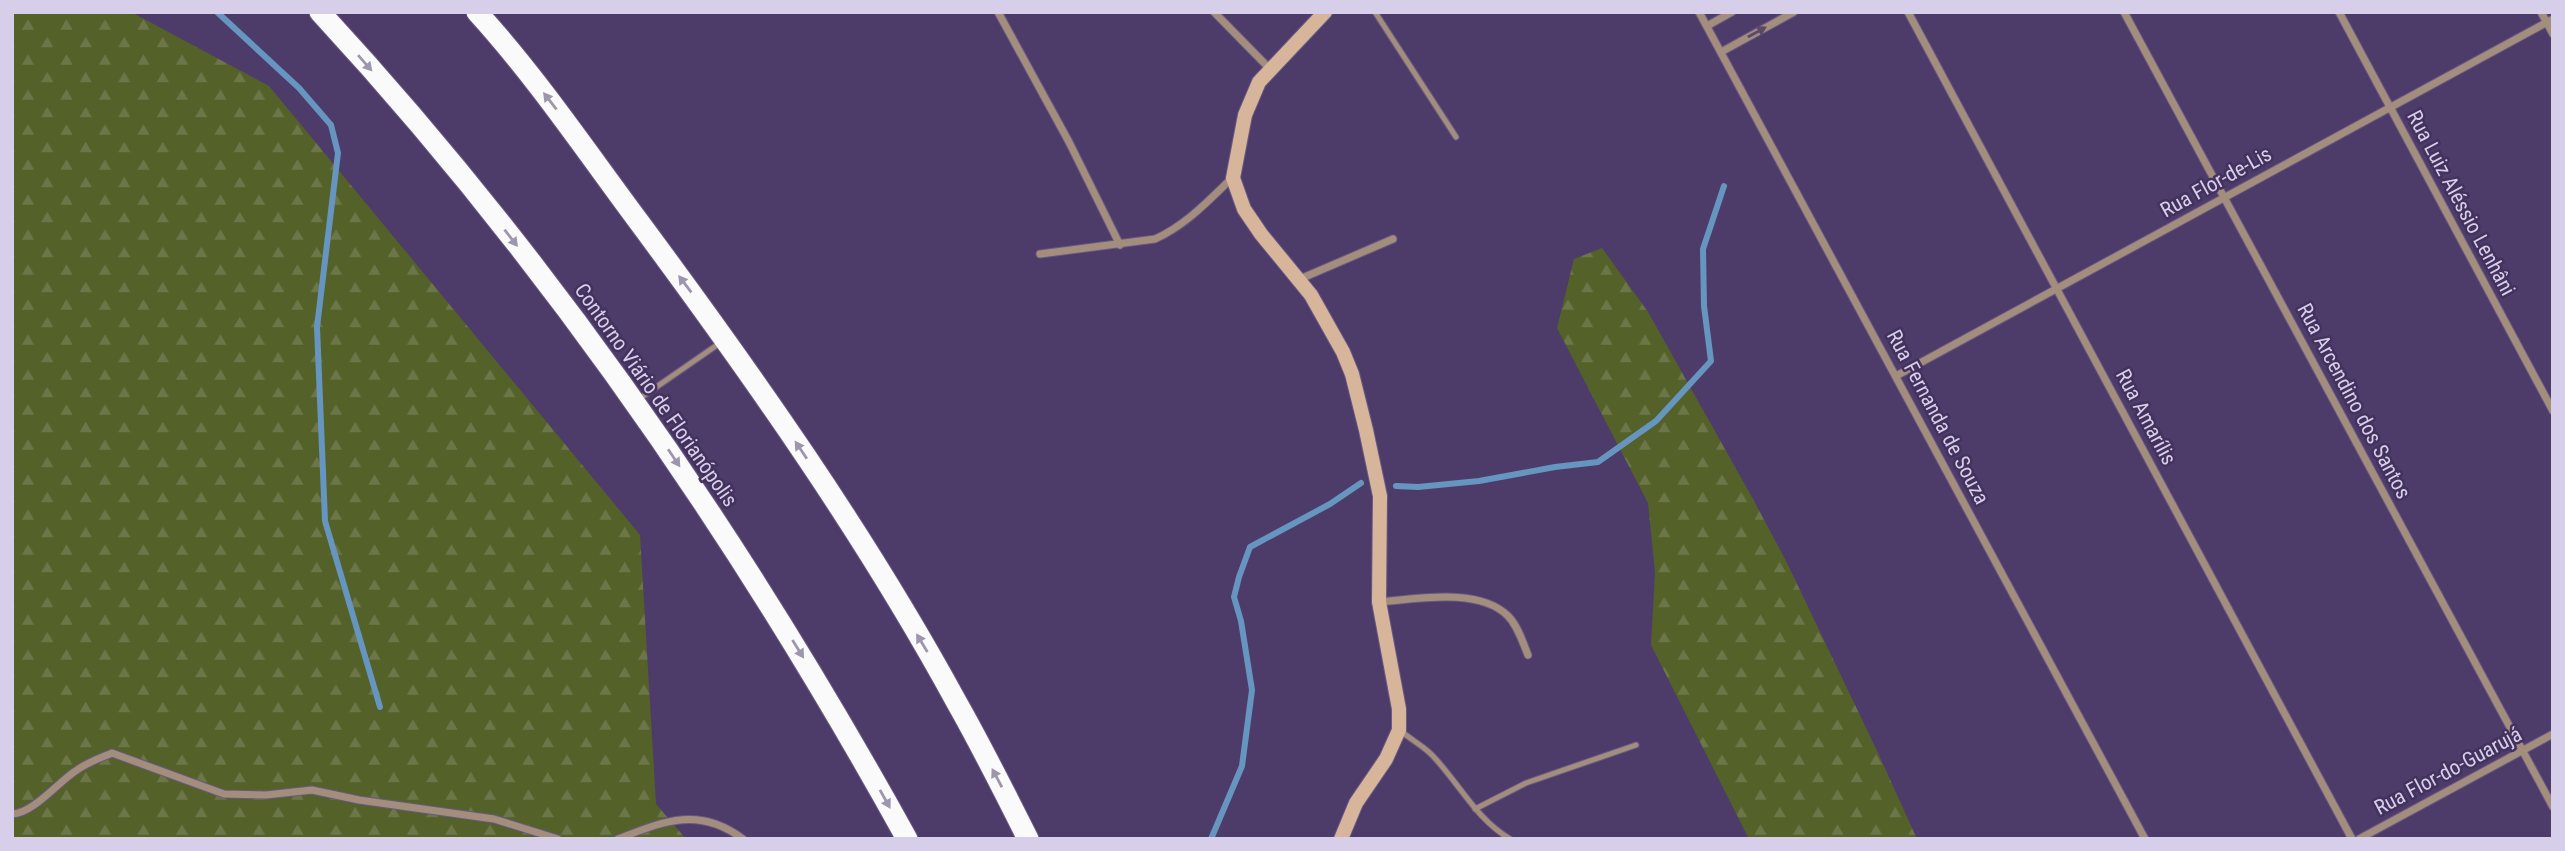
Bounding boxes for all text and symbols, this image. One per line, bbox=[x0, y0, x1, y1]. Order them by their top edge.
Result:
one-way arrow bbox=[1748, 26, 1767, 38]
one-way arrow bbox=[357, 54, 373, 72]
one-way arrow bbox=[543, 92, 558, 110]
street label: Rua Luiz Aléssio Lenhâni bbox=[2402, 106, 2520, 300]
street label: Rua Flor-de-Lis bbox=[2156, 142, 2276, 222]
one-way arrow bbox=[503, 229, 517, 247]
one-way arrow bbox=[678, 275, 692, 293]
street label: Contorno Viário de Florianópolis bbox=[570, 279, 742, 511]
street label: Rua Arcendino dos Santos bbox=[2292, 299, 2416, 503]
street label: Rua Fernanda de Souza bbox=[1882, 326, 1994, 508]
street label: Rua Amarílis bbox=[2111, 365, 2181, 469]
one-way arrow bbox=[795, 441, 808, 460]
one-way arrow bbox=[667, 449, 681, 467]
one-way arrow bbox=[916, 633, 928, 653]
one-way arrow bbox=[791, 639, 804, 658]
street label: Rua Flor-do-Guarujá bbox=[2370, 722, 2526, 820]
one-way arrow bbox=[991, 768, 1003, 788]
one-way arrow bbox=[879, 789, 891, 809]

